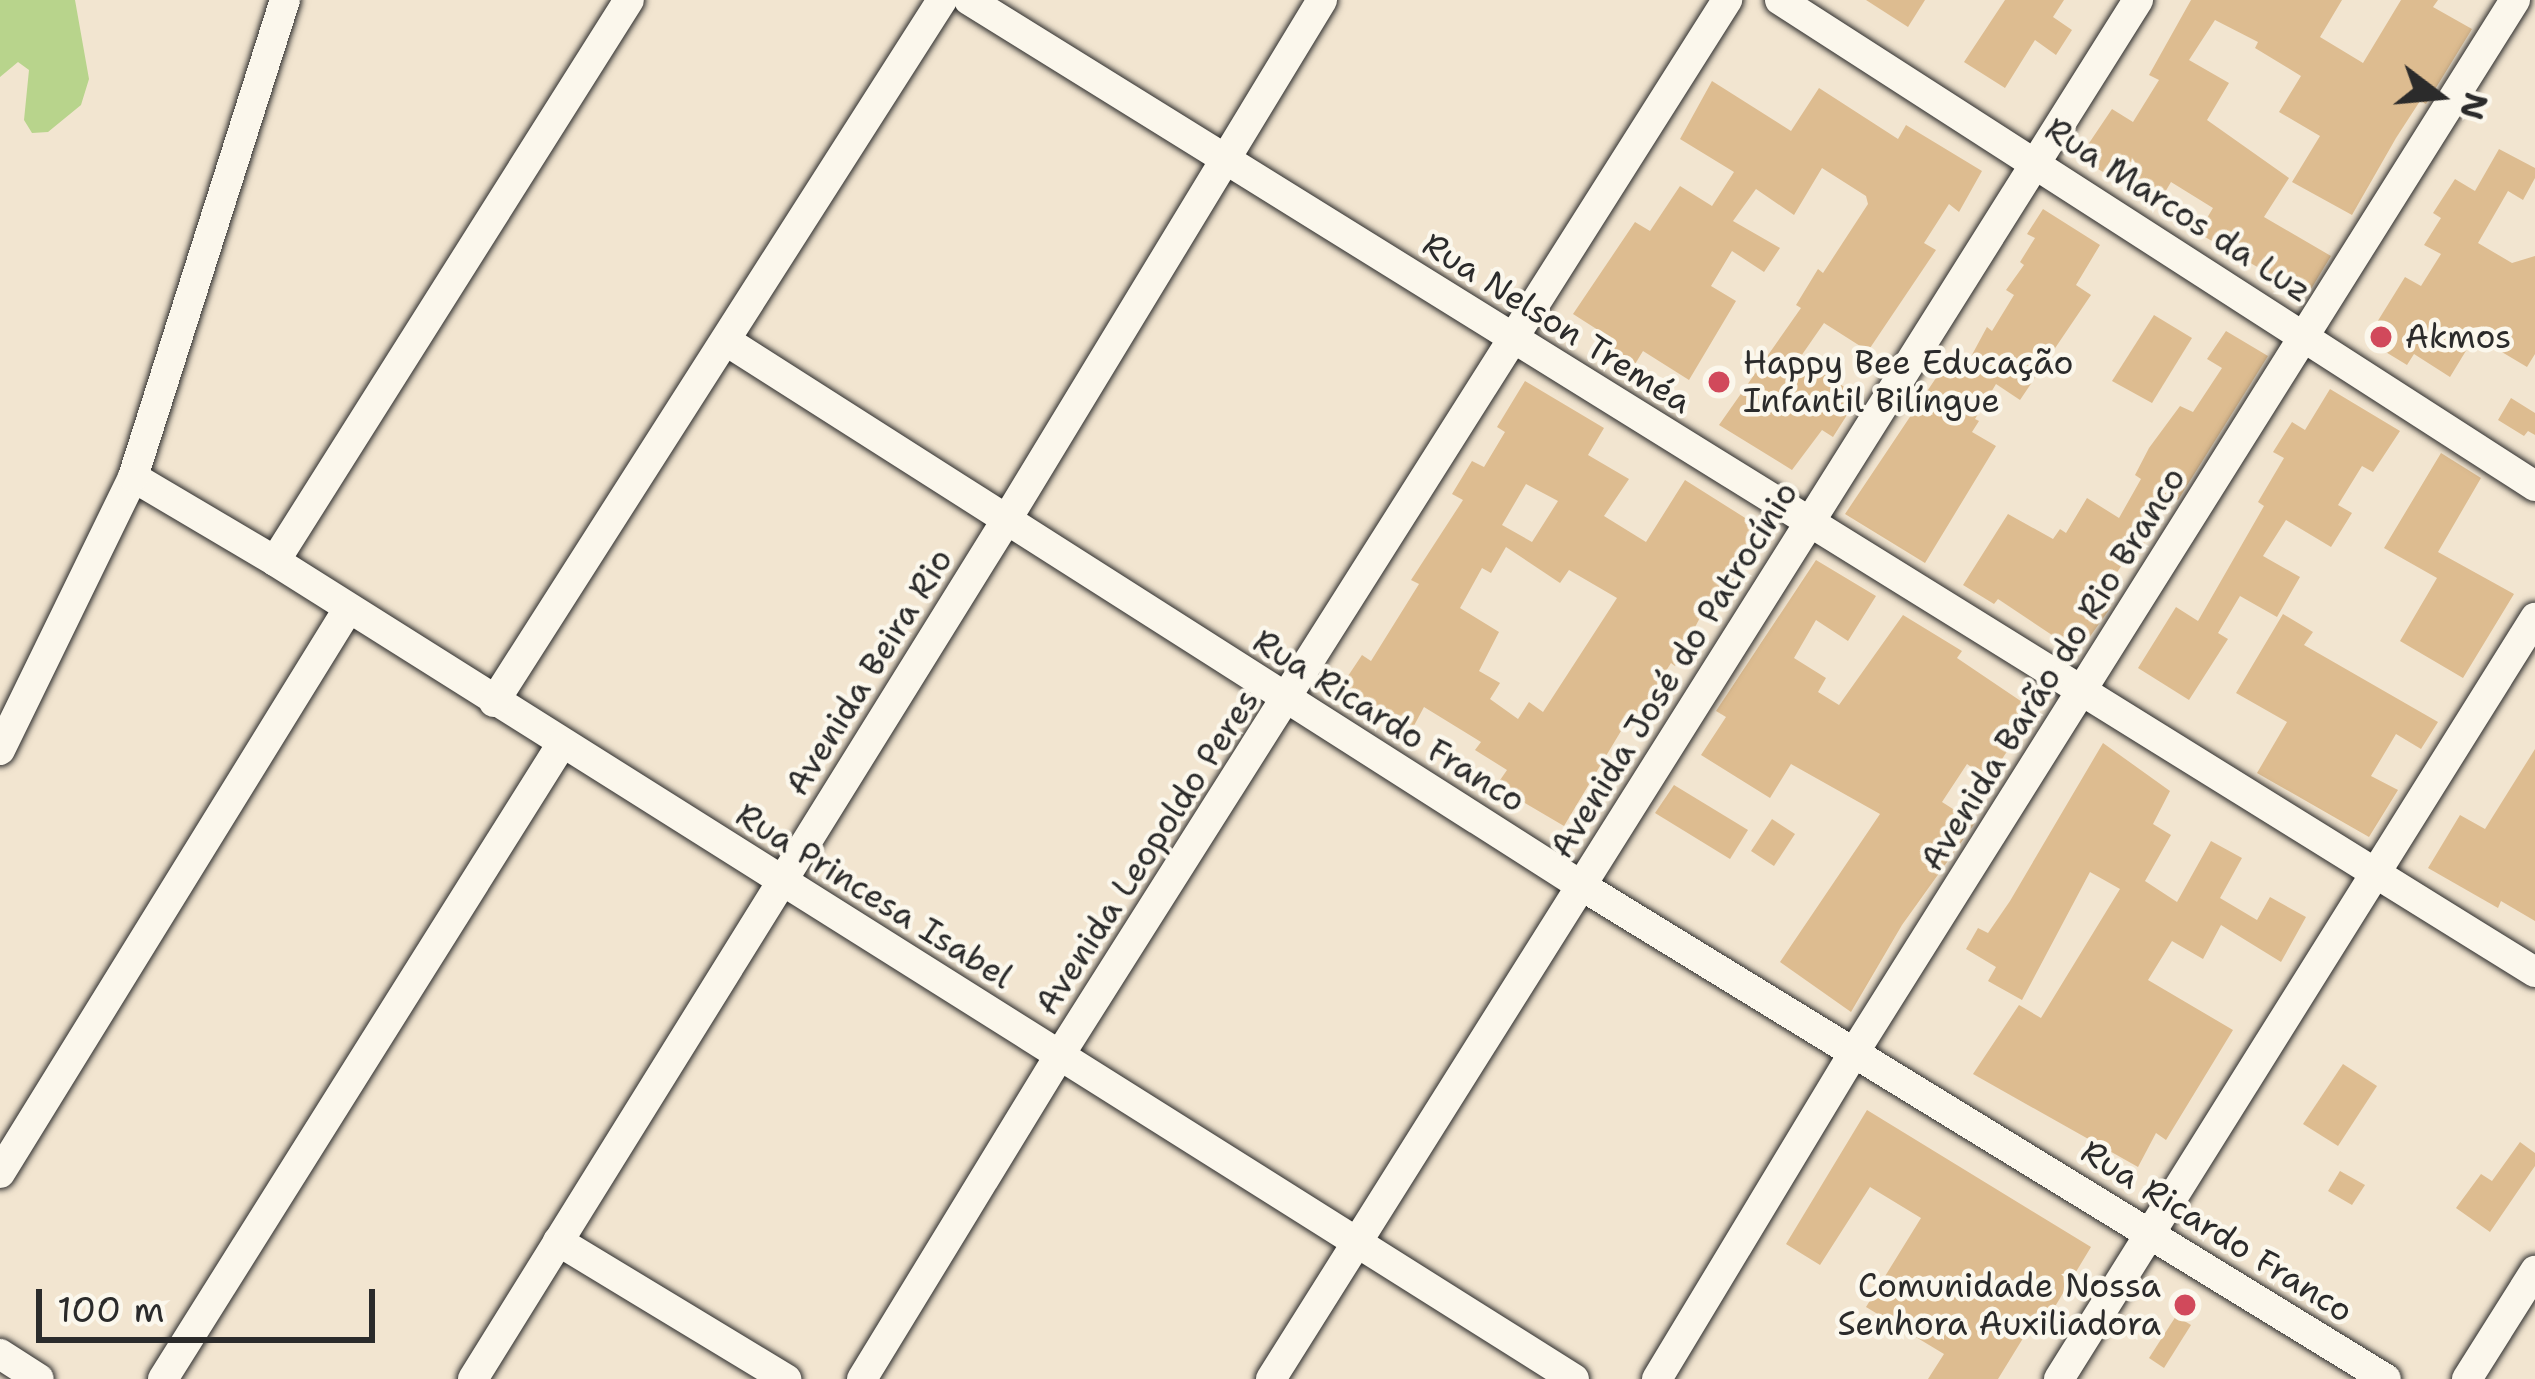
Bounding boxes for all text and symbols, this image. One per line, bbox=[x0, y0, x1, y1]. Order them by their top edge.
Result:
north arrow bbox=[2379, 36, 2499, 156]
text: N bbox=[2449, 87, 2499, 125]
street label: Rua Marcos da Luz bbox=[2038, 109, 2318, 311]
street label: Rua Nelson Treméa bbox=[1415, 224, 1699, 422]
place label: Akmos bbox=[2405, 317, 2511, 357]
marker: Akmos bbox=[2368, 324, 2394, 350]
place label: Happy Bee Educação Infantil Bilíngue bbox=[1743, 343, 2073, 421]
marker: Happy Bee Educação Infantil Bilíngue bbox=[1706, 369, 1732, 395]
street label: Avenida Barão do Rio Branco bbox=[1912, 460, 2194, 878]
street label: Avenida José do Patrocínio bbox=[1542, 475, 1806, 865]
street label: Avenida Beira Rio bbox=[777, 541, 961, 803]
street label: Rua Ricardo Franco bbox=[1246, 621, 1532, 821]
street label: Avenida Leopoldo Peres bbox=[1027, 682, 1267, 1022]
street label: Rua Princesa Isabel bbox=[729, 795, 1019, 997]
street label: Rua Ricardo Franco bbox=[2074, 1131, 2360, 1331]
scale bar bbox=[42, 1265, 381, 1339]
place label: Comunidade Nossa Senhora Auxiliadora bbox=[1837, 1266, 2161, 1344]
text: 100 m bbox=[57, 1285, 165, 1334]
marker: Comunidade Nossa Senhora Auxiliadora bbox=[2172, 1292, 2198, 1318]

